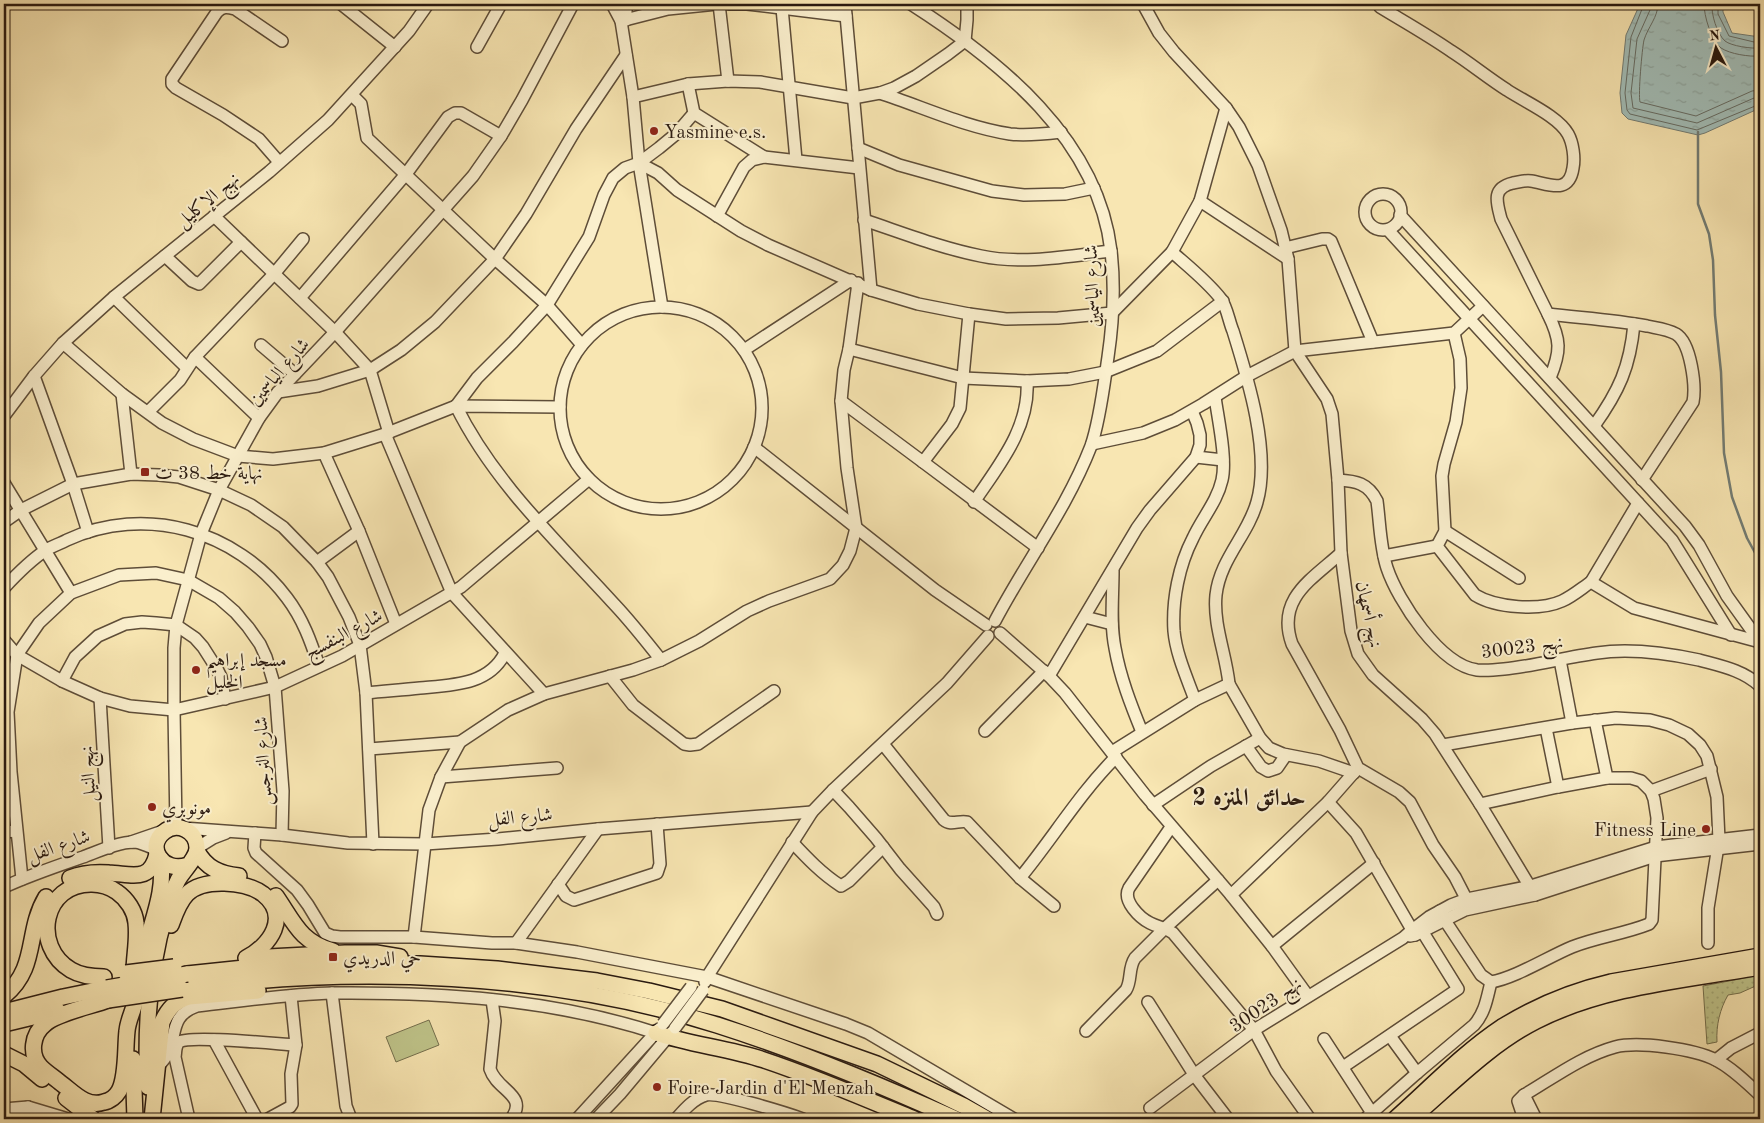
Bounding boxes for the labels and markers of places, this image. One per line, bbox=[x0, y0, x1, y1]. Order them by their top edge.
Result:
place label: Yasmine e.s. bbox=[664, 124, 766, 143]
marker: Yasmine e.s. bbox=[648, 125, 660, 137]
place label: نهاية خط 38 ت bbox=[155, 464, 263, 485]
marker: نهاية خط 38 ت bbox=[139, 466, 151, 478]
place label: مسجد إبراهيم الخليل bbox=[206, 652, 287, 695]
marker: مسجد إبراهيم الخليل bbox=[190, 664, 202, 676]
place label: مونوبري bbox=[162, 800, 211, 823]
marker: مونوبري bbox=[146, 801, 158, 813]
place label: Fitness Line bbox=[1594, 822, 1696, 841]
marker: Fitness Line bbox=[1700, 823, 1712, 835]
place label: حي الدريدي bbox=[343, 950, 421, 973]
marker: حي الدريدي bbox=[327, 951, 339, 963]
place label: Foire Jardin d'El Menzah bbox=[667, 1080, 874, 1099]
marker: Foire Jardin d'El Menzah bbox=[651, 1081, 663, 1093]

